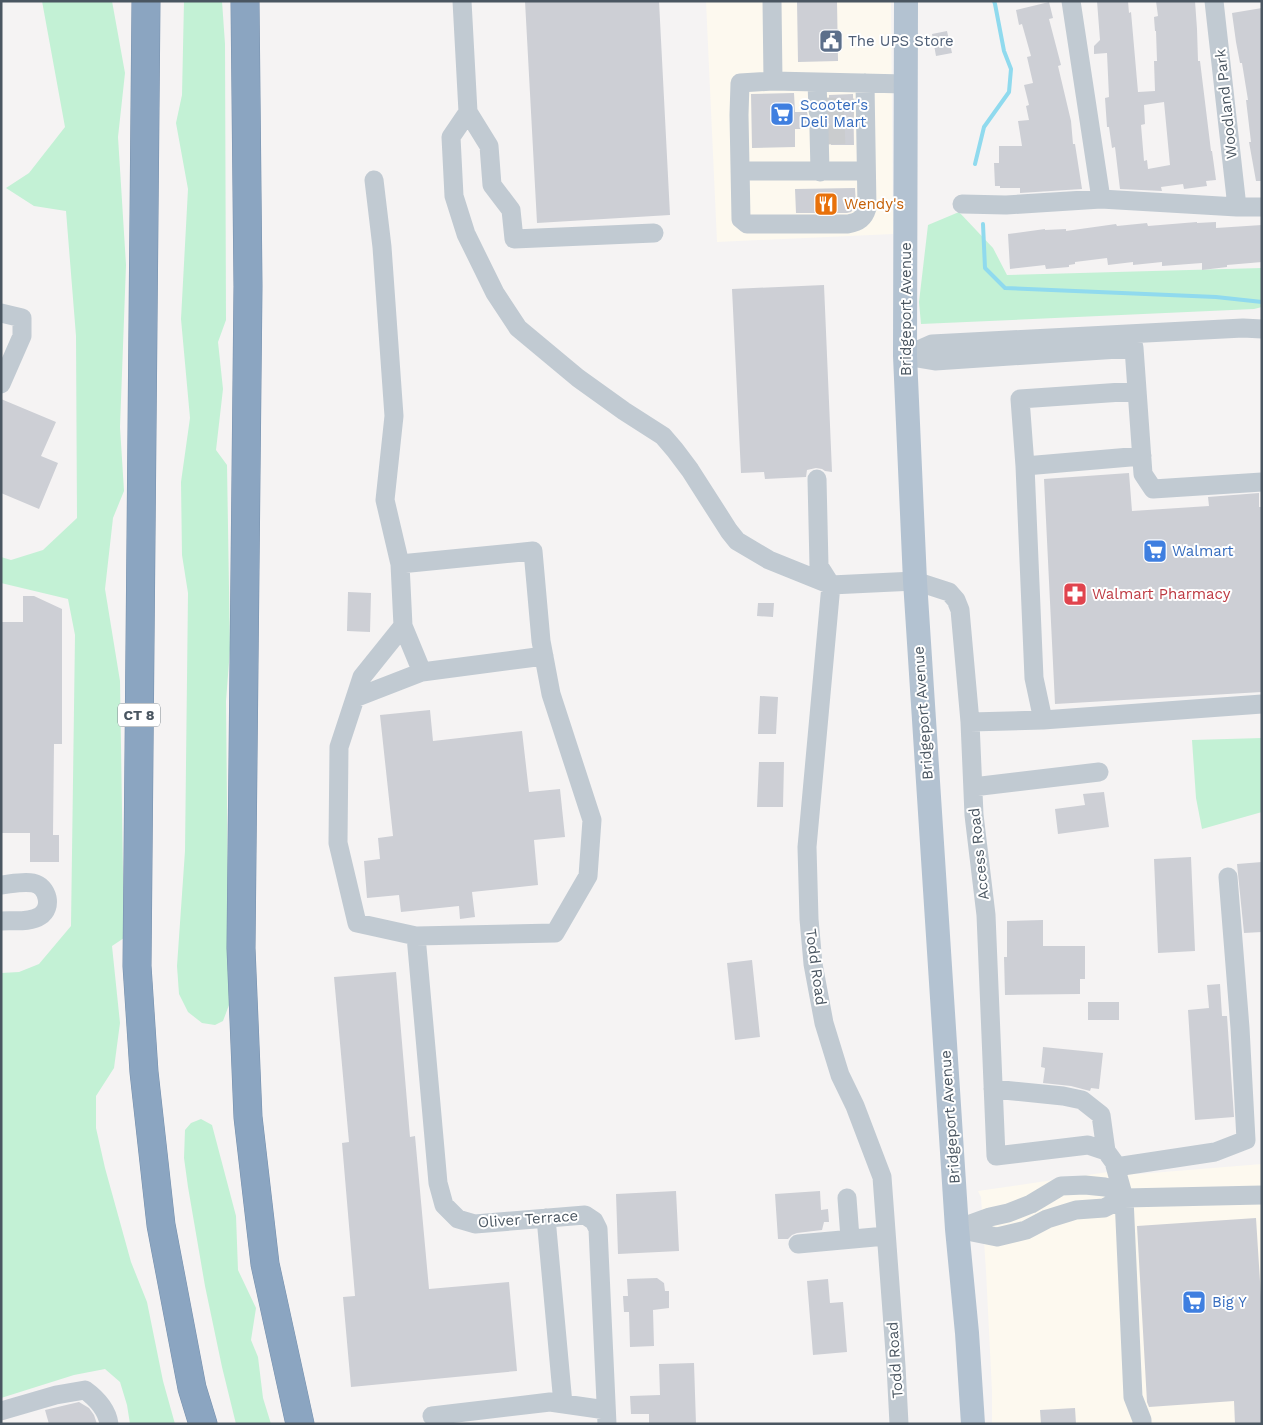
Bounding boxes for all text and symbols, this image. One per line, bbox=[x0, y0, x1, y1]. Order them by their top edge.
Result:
public building icon: The UPS Store bbox=[818, 28, 844, 54]
place label: The UPS Store bbox=[848, 32, 954, 50]
street label: Woodland Park bbox=[1211, 48, 1241, 160]
place label: Scooter's Deli Mart bbox=[800, 96, 868, 131]
supermarket icon: Scooter's Deli Mart bbox=[769, 101, 795, 127]
restaurant icon: Wendy's bbox=[813, 191, 839, 217]
place label: Wendy's bbox=[844, 195, 904, 213]
street label: Bridgeport Avenue bbox=[897, 242, 915, 376]
supermarket icon: Walmart bbox=[1142, 538, 1168, 564]
place label: Walmart bbox=[1172, 542, 1234, 560]
pharmacy icon: Walmart Pharmacy bbox=[1062, 581, 1088, 607]
place label: Walmart Pharmacy bbox=[1092, 585, 1231, 603]
street label: Bridgeport Avenue bbox=[909, 646, 937, 780]
road number: CT 8 bbox=[118, 704, 160, 726]
street label: Access Road bbox=[965, 807, 993, 901]
street label: Todd Road bbox=[802, 928, 830, 1006]
street label: Bridgeport Avenue bbox=[936, 1050, 964, 1184]
street label: Oliver Terrace bbox=[477, 1207, 579, 1231]
supermarket icon: Big Y bbox=[1181, 1289, 1207, 1315]
place label: Big Y bbox=[1212, 1293, 1247, 1311]
street label: Todd Road bbox=[883, 1321, 907, 1399]

